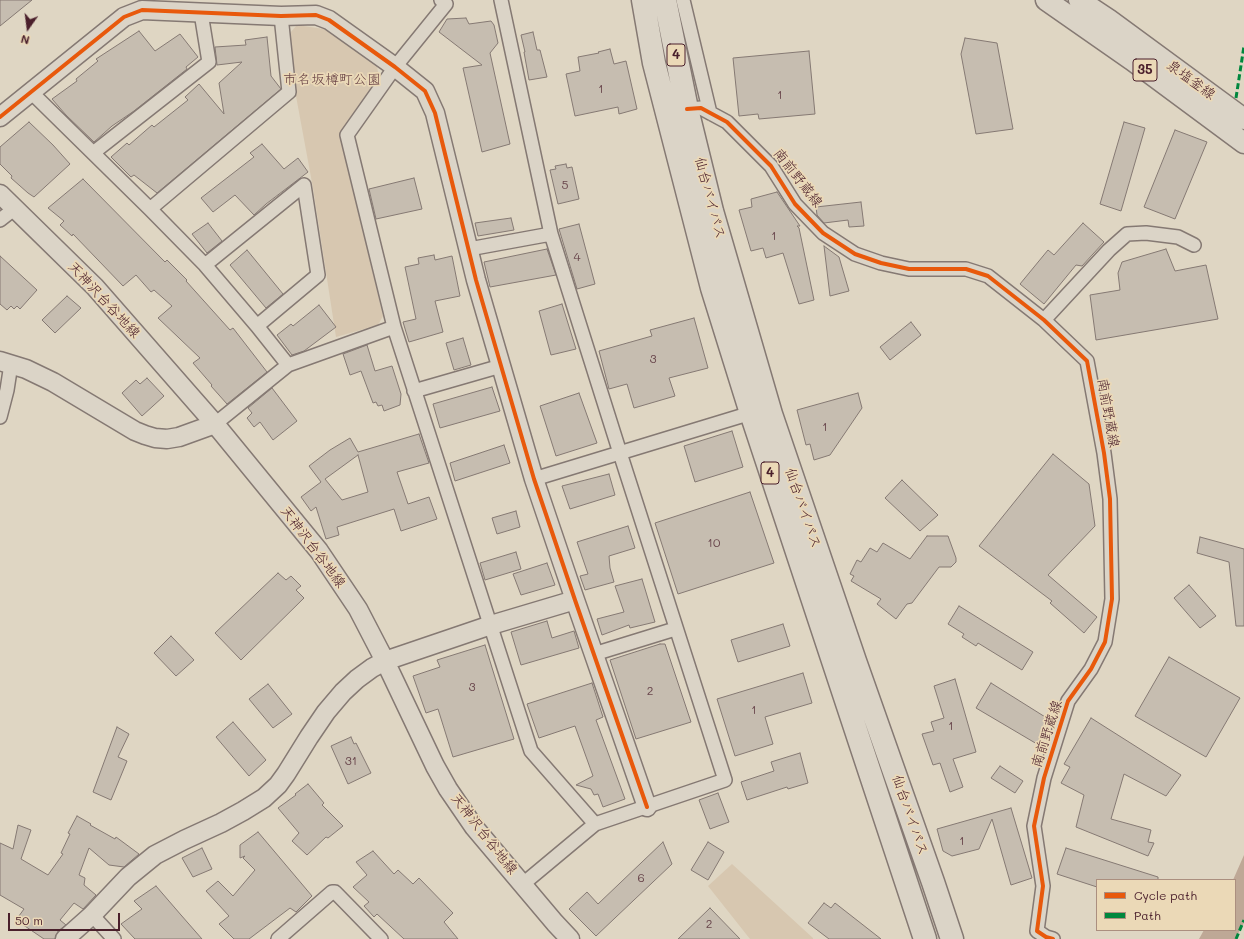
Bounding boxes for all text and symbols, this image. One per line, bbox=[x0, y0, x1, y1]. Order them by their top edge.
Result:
north arrow bbox=[8, 8, 48, 48]
text: N bbox=[19, 32, 31, 48]
road number: 4 bbox=[667, 44, 685, 66]
street label: 泉塩釜線 bbox=[1163, 57, 1219, 103]
road number: 35 bbox=[1133, 59, 1157, 81]
park label: 市名坂樽町公園 bbox=[283, 72, 381, 88]
house number: 1 bbox=[598, 82, 604, 96]
house number: 1 bbox=[777, 88, 783, 102]
street label: 南前野蔵線 bbox=[770, 145, 826, 211]
street label: 仙台バイパス bbox=[691, 155, 729, 241]
house number: 5 bbox=[562, 178, 568, 192]
house number: 1 bbox=[771, 229, 777, 243]
house number: 4 bbox=[573, 250, 581, 264]
street label: 天神沢台谷地線 bbox=[64, 258, 144, 342]
house number: 3 bbox=[649, 352, 657, 366]
street label: 南前野蔵線 bbox=[1094, 377, 1122, 449]
house number: 1 bbox=[822, 420, 828, 434]
road number: 4 bbox=[761, 462, 779, 484]
street label: 仙台バイパス bbox=[781, 466, 825, 550]
street label: 天神沢台谷地線 bbox=[277, 503, 349, 591]
house number: 10 bbox=[708, 536, 720, 550]
house number: 3 bbox=[468, 680, 476, 694]
house number: 2 bbox=[647, 684, 653, 698]
street label: 南前野蔵線 bbox=[1028, 698, 1066, 770]
house number: 1 bbox=[751, 703, 757, 717]
house number: 1 bbox=[948, 719, 954, 733]
house number: 31 bbox=[345, 754, 357, 768]
street label: 仙台バイパス bbox=[888, 773, 932, 857]
street label: 天神沢台谷地線 bbox=[447, 790, 521, 878]
house number: 1 bbox=[959, 834, 965, 848]
house number: 6 bbox=[637, 871, 645, 885]
legend bbox=[1096, 879, 1236, 931]
text: Cycle path bbox=[1134, 887, 1197, 903]
scale bar bbox=[10, 905, 122, 931]
text: Path bbox=[1134, 907, 1161, 923]
text: 50 m bbox=[15, 912, 43, 928]
house number: 2 bbox=[706, 917, 712, 931]

